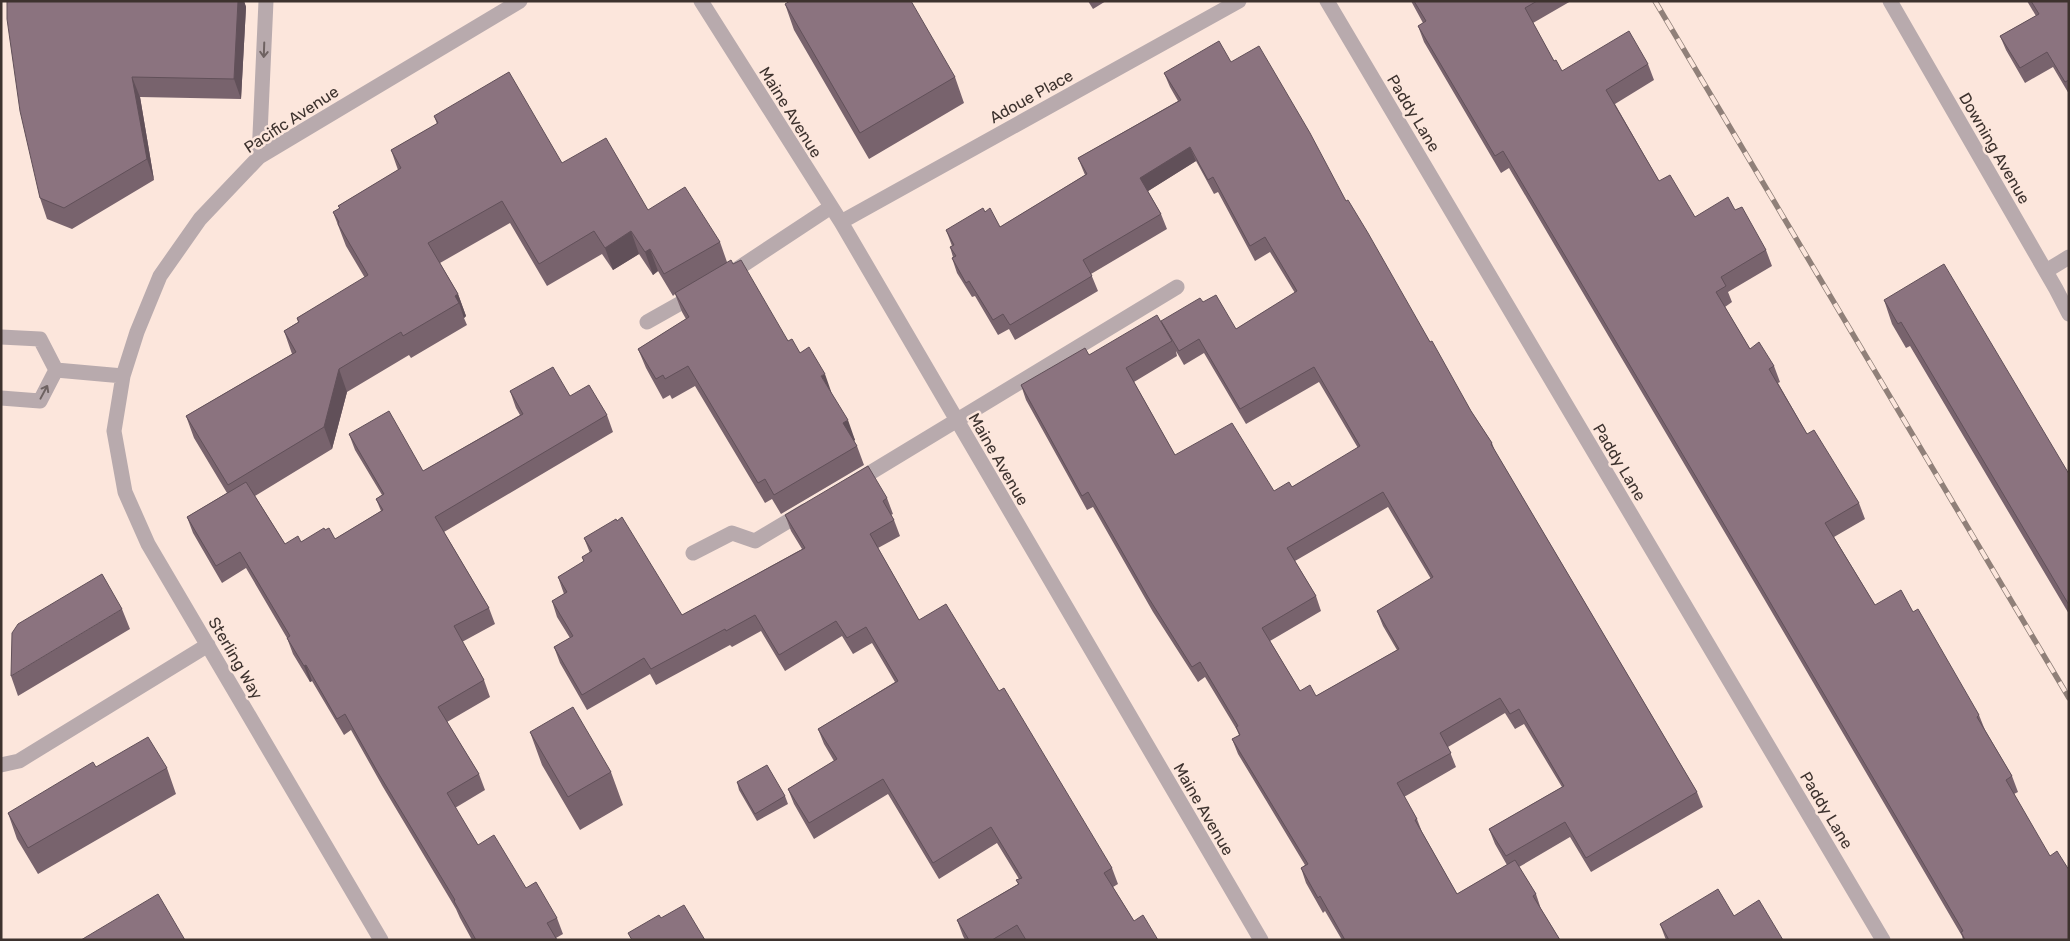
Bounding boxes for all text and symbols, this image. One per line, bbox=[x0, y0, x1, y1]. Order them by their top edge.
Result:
one-way arrow bbox=[259, 42, 269, 58]
street label: Maine Avenue bbox=[755, 63, 826, 161]
street label: Adoue Place bbox=[986, 66, 1076, 127]
street label: Paddy Lane bbox=[1383, 71, 1444, 155]
street label: Pacific Avenue bbox=[240, 82, 342, 157]
street label: Downing Avenue bbox=[1955, 89, 2034, 207]
one-way arrow bbox=[40, 385, 49, 400]
street label: Maine Avenue bbox=[964, 410, 1033, 509]
street label: Paddy Lane bbox=[1589, 420, 1650, 504]
street label: Sterling Way bbox=[204, 614, 267, 703]
street label: Maine Avenue bbox=[1169, 760, 1238, 859]
street label: Paddy Lane bbox=[1796, 768, 1857, 852]

